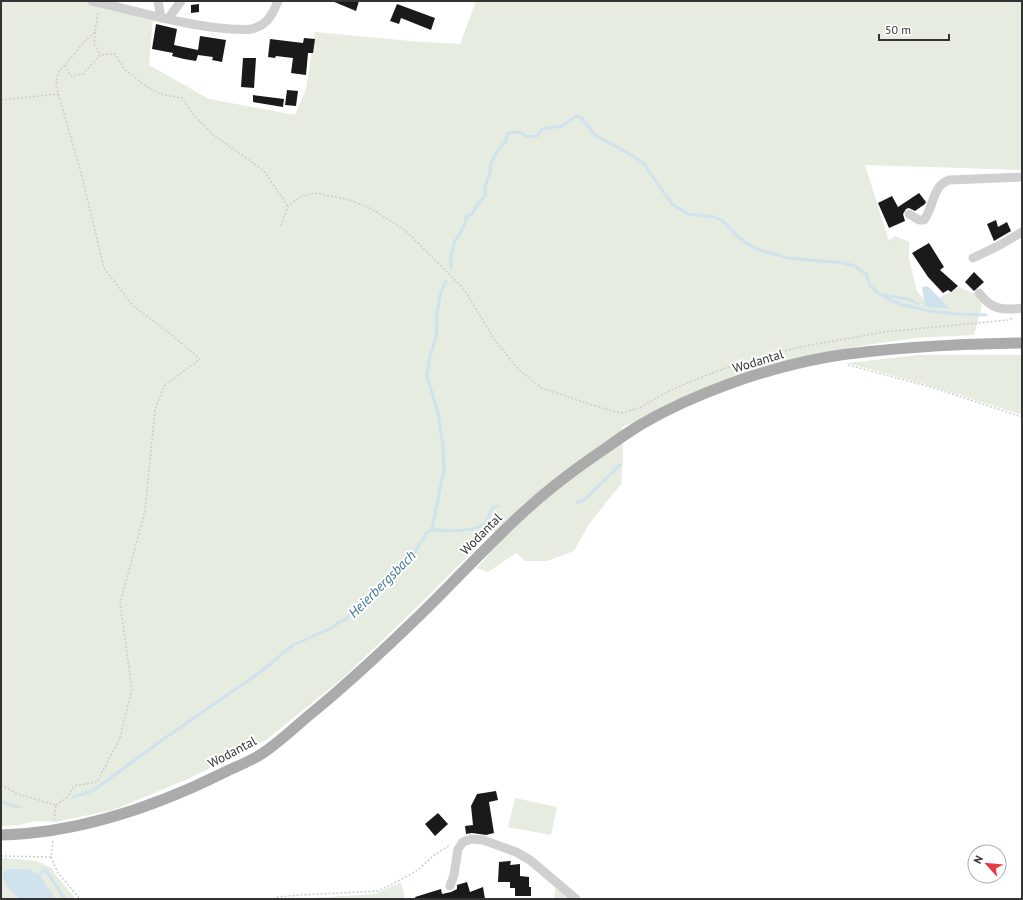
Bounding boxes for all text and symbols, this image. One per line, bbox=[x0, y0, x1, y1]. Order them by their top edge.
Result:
scale bar bbox=[879, 16, 949, 42]
text: 50 m bbox=[885, 22, 911, 37]
street label: Wodantal bbox=[730, 345, 786, 377]
street label: Wodantal bbox=[456, 509, 506, 559]
water label: Heierbergsbach bbox=[344, 546, 420, 622]
street label: Wodantal bbox=[205, 732, 259, 772]
north arrow bbox=[967, 844, 1007, 884]
text: N bbox=[970, 853, 986, 866]

